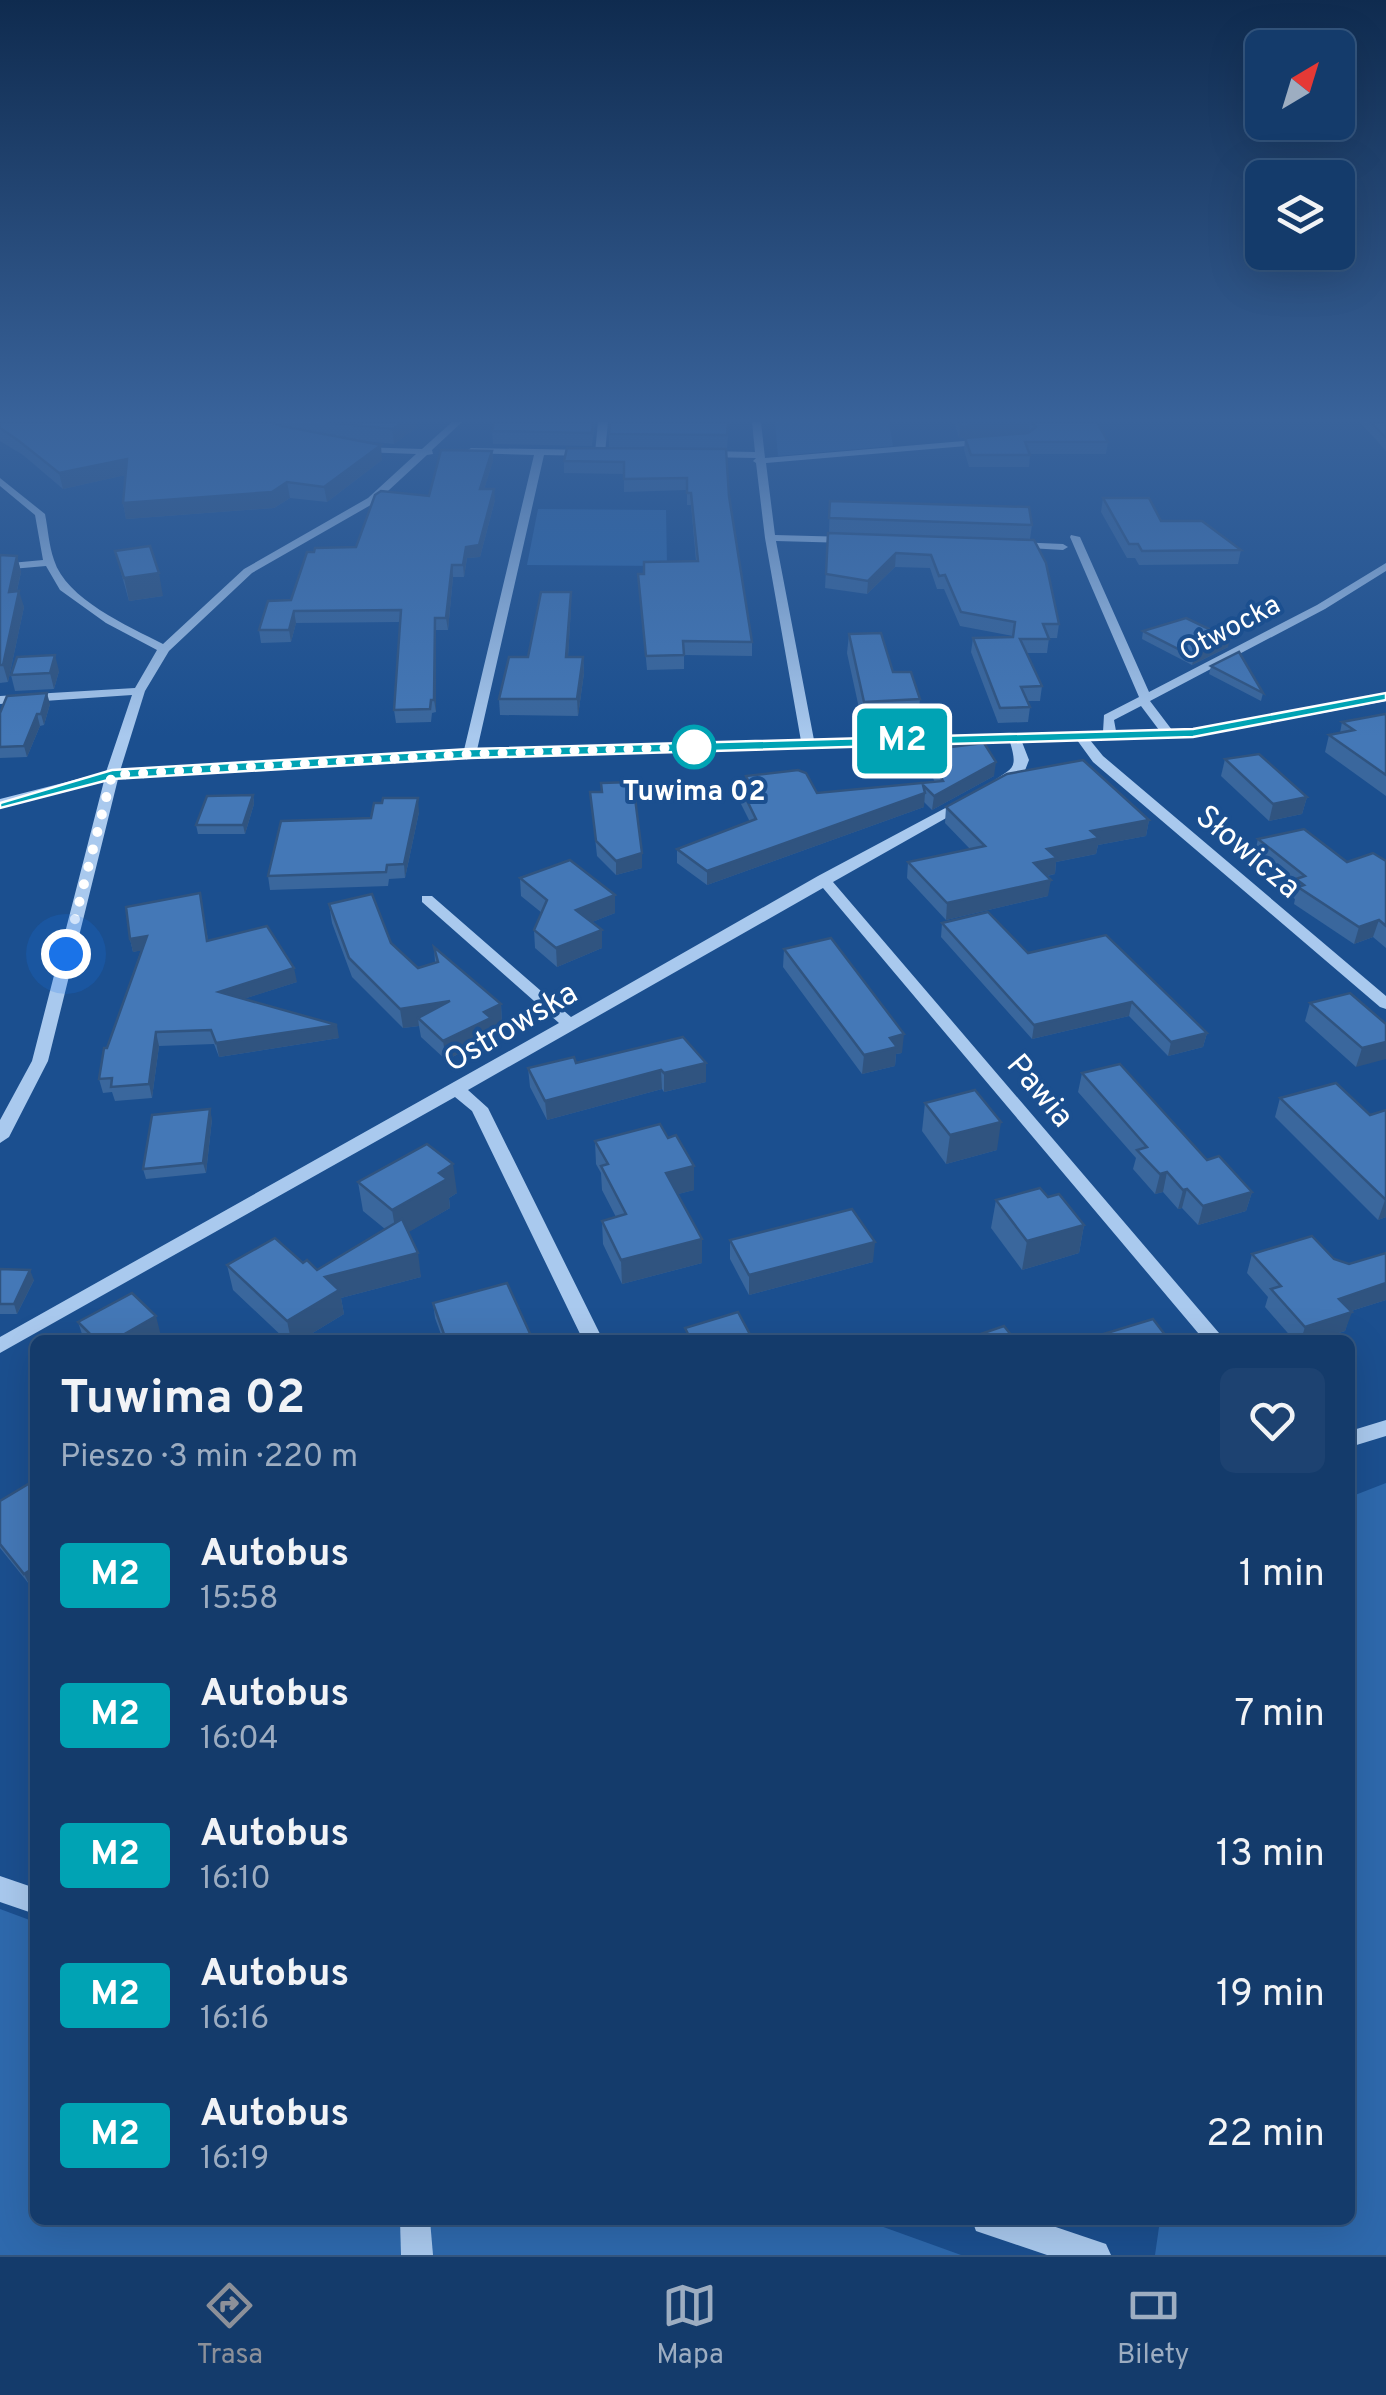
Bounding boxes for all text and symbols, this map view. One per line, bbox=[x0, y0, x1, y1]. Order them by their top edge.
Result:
north arrow bbox=[1245, 30, 1355, 140]
map controls bbox=[1245, 30, 1355, 270]
button: layers bbox=[1245, 160, 1355, 270]
street label: Otwocka bbox=[1174, 588, 1287, 671]
line badge: M2 bbox=[857, 708, 947, 774]
text: M2 bbox=[877, 719, 927, 763]
marker: Tuwima 02 bbox=[673, 726, 715, 768]
place label: Tuwima 02 bbox=[622, 775, 766, 811]
street label: Słowicza bbox=[1186, 798, 1308, 909]
your location bbox=[41, 929, 91, 979]
street label: Ostrowska bbox=[437, 974, 586, 1083]
street label: Pawia bbox=[996, 1047, 1081, 1137]
button: heart bbox=[1220, 1368, 1325, 1473]
text: Tuwima 02 bbox=[60, 1370, 305, 1430]
text: Pieszo · 3 min · 220 m bbox=[60, 1438, 358, 1478]
text: Autobus bbox=[200, 1531, 349, 1580]
text: 1 min bbox=[1239, 1551, 1325, 1600]
text: M2 bbox=[90, 1553, 140, 1597]
text: 15:58 bbox=[200, 1580, 278, 1620]
text: Autobus bbox=[200, 1671, 349, 1720]
text: 7 min bbox=[1235, 1691, 1325, 1740]
text: M2 bbox=[90, 1693, 140, 1737]
text: 16:04 bbox=[200, 1720, 279, 1760]
text: Autobus bbox=[200, 1811, 349, 1860]
text: 13 min bbox=[1216, 1831, 1325, 1880]
text: M2 bbox=[90, 1833, 140, 1877]
text: 16:10 bbox=[200, 1860, 271, 1900]
text: Autobus bbox=[200, 1951, 349, 2000]
text: 19 min bbox=[1216, 1971, 1325, 2020]
text: M2 bbox=[90, 1973, 140, 2017]
text: 16:16 bbox=[200, 2000, 269, 2040]
text: Autobus bbox=[200, 2091, 349, 2140]
text: 22 min bbox=[1206, 2111, 1325, 2160]
text: M2 bbox=[90, 2113, 140, 2157]
text: 16:19 bbox=[200, 2140, 269, 2180]
tab: Trasa bbox=[197, 2278, 263, 2374]
tab: Mapa bbox=[656, 2278, 724, 2374]
tab: Bilety bbox=[1117, 2278, 1189, 2374]

